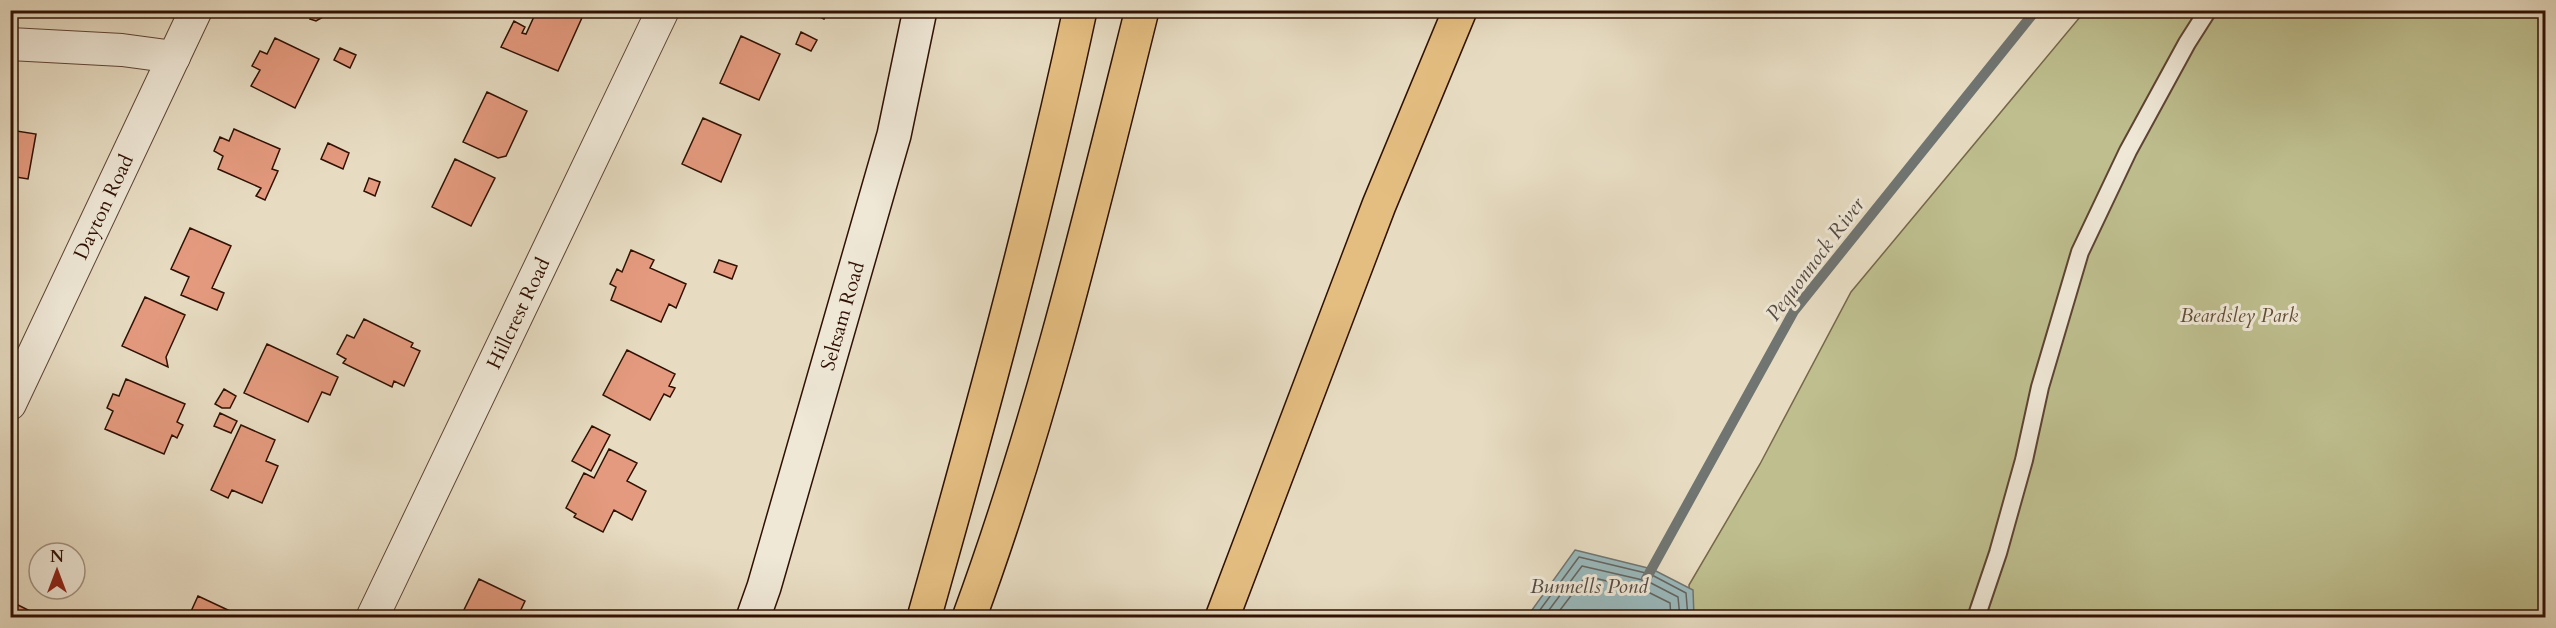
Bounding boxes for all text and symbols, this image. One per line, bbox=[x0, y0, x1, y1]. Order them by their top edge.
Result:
street label: Dayton Road bbox=[67, 150, 140, 264]
water label: Pequonnock River bbox=[1759, 191, 1872, 327]
street label: Hillcrest Road bbox=[480, 253, 557, 373]
street label: Seltsam Road bbox=[814, 258, 871, 374]
park label: Beardsley Park bbox=[2180, 302, 2298, 329]
north arrow bbox=[27, 541, 87, 601]
text: N bbox=[50, 546, 64, 568]
water label: Bunnells Pond bbox=[1530, 572, 1649, 601]

